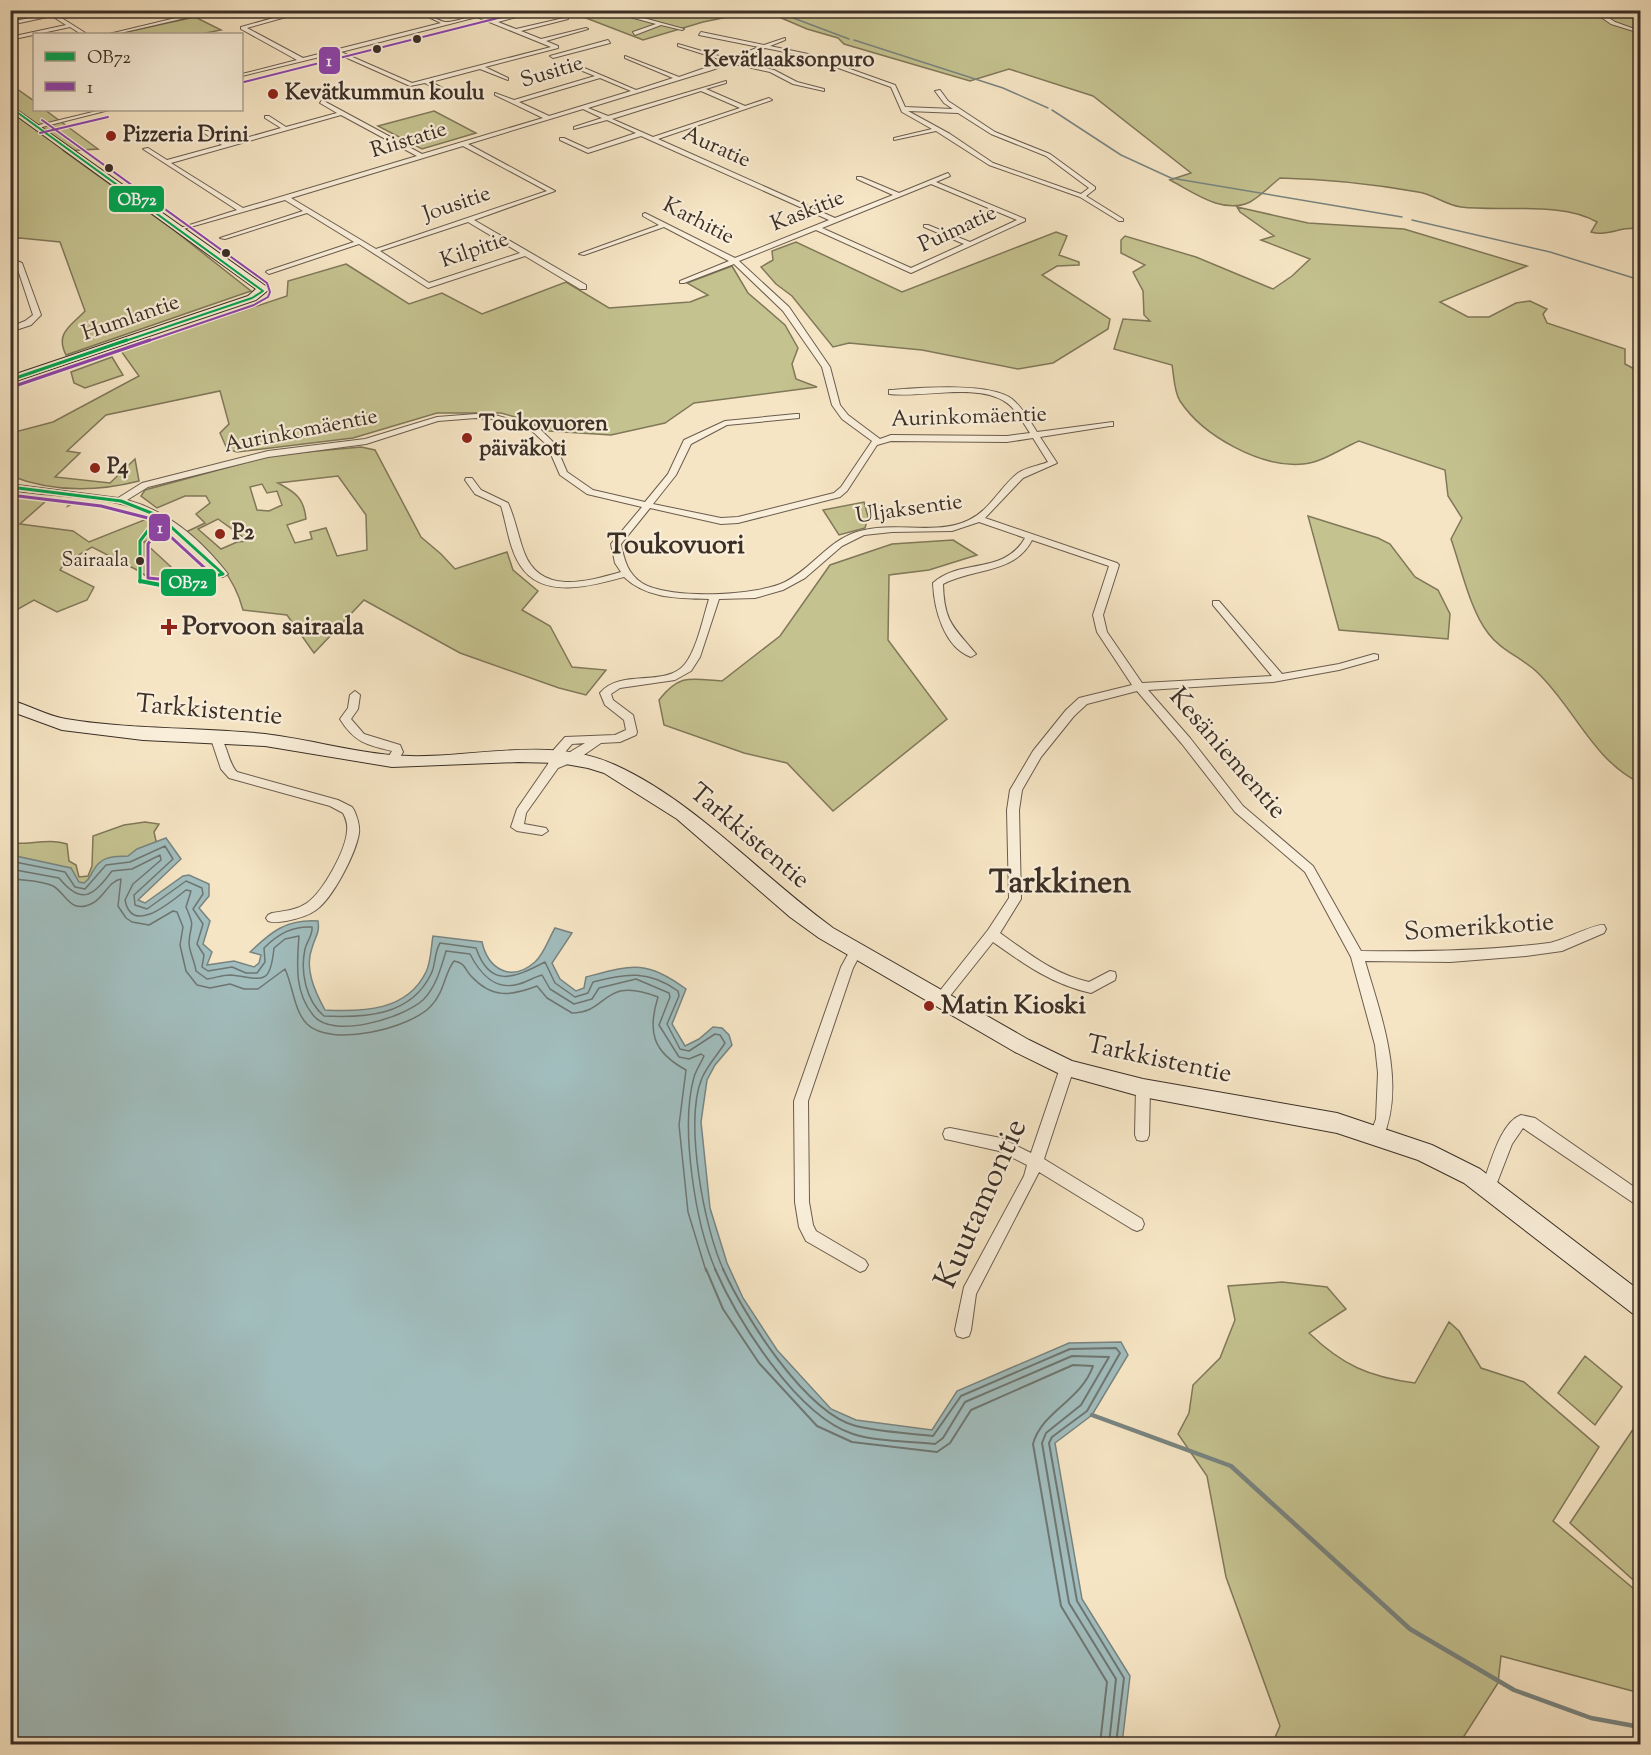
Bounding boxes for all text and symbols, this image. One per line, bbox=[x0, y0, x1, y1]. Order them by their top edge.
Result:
legend bbox=[33, 33, 243, 111]
unlabelled marker bbox=[411, 33, 423, 45]
unlabelled marker bbox=[371, 43, 383, 55]
district label: Kevätlaaksonpuro bbox=[704, 45, 874, 77]
text: OB72 bbox=[87, 46, 132, 72]
line badge: 1 bbox=[318, 46, 341, 75]
street label: Susitie bbox=[516, 48, 588, 98]
text: 1 bbox=[326, 51, 332, 74]
text: 1 bbox=[87, 76, 93, 102]
place label: Kevätkummun koulu bbox=[285, 78, 485, 110]
marker: Kevätkummun koulu bbox=[266, 87, 280, 101]
street label: Riistatie bbox=[367, 114, 451, 168]
street label: Auratie bbox=[677, 119, 755, 177]
place label: Pizzeria Drini bbox=[123, 120, 249, 152]
marker: Pizzeria Drini bbox=[104, 129, 118, 143]
unlabelled marker bbox=[103, 162, 115, 174]
street label: Jousitie bbox=[418, 179, 495, 232]
street label: Kaskitie bbox=[766, 183, 850, 241]
line badge: OB72 bbox=[108, 185, 165, 213]
text: OB72 bbox=[117, 190, 157, 213]
street label: Karhitie bbox=[656, 190, 740, 254]
street label: Puimatie bbox=[914, 198, 1002, 262]
street label: Kilpitie bbox=[437, 224, 513, 278]
unlabelled marker bbox=[220, 247, 232, 259]
street label: Humlantie bbox=[78, 287, 184, 351]
street label: Aurinkomäentie bbox=[891, 399, 1047, 437]
street label: Aurinkomäentie bbox=[221, 401, 381, 463]
place label: Toukovuoren päiväkoti bbox=[479, 409, 608, 466]
marker: Toukovuoren päiväkoti bbox=[460, 431, 474, 445]
place label: P4 bbox=[107, 452, 128, 484]
marker: P4 bbox=[88, 461, 102, 475]
street label: Uljaksentie bbox=[853, 487, 965, 533]
line badge: 1 bbox=[148, 513, 171, 542]
text: 1 bbox=[157, 518, 163, 541]
place label: P2 bbox=[232, 518, 255, 550]
marker: P2 bbox=[213, 527, 227, 541]
district label: Toukovuori bbox=[607, 527, 745, 566]
place label: Sairaala bbox=[62, 547, 129, 576]
marker: Sairaala bbox=[134, 555, 146, 567]
line badge: OB72 bbox=[160, 568, 217, 597]
text: OB72 bbox=[168, 573, 208, 596]
place label: Porvoon sairaala bbox=[182, 609, 364, 646]
marker: Porvoon sairaala bbox=[160, 618, 178, 636]
street label: Kesäniementie bbox=[1159, 680, 1295, 828]
street label: Tarkkistentie bbox=[134, 686, 284, 736]
street label: Tarkkistentie bbox=[681, 775, 817, 899]
district label: Tarkkinen bbox=[989, 861, 1131, 907]
street label: Somerikkotie bbox=[1403, 904, 1555, 952]
place label: Matin Kioski bbox=[941, 988, 1086, 1025]
marker: Matin Kioski bbox=[922, 999, 936, 1013]
street label: Tarkkistentie bbox=[1083, 1027, 1235, 1093]
street label: Kuutamontie bbox=[924, 1112, 1040, 1296]

